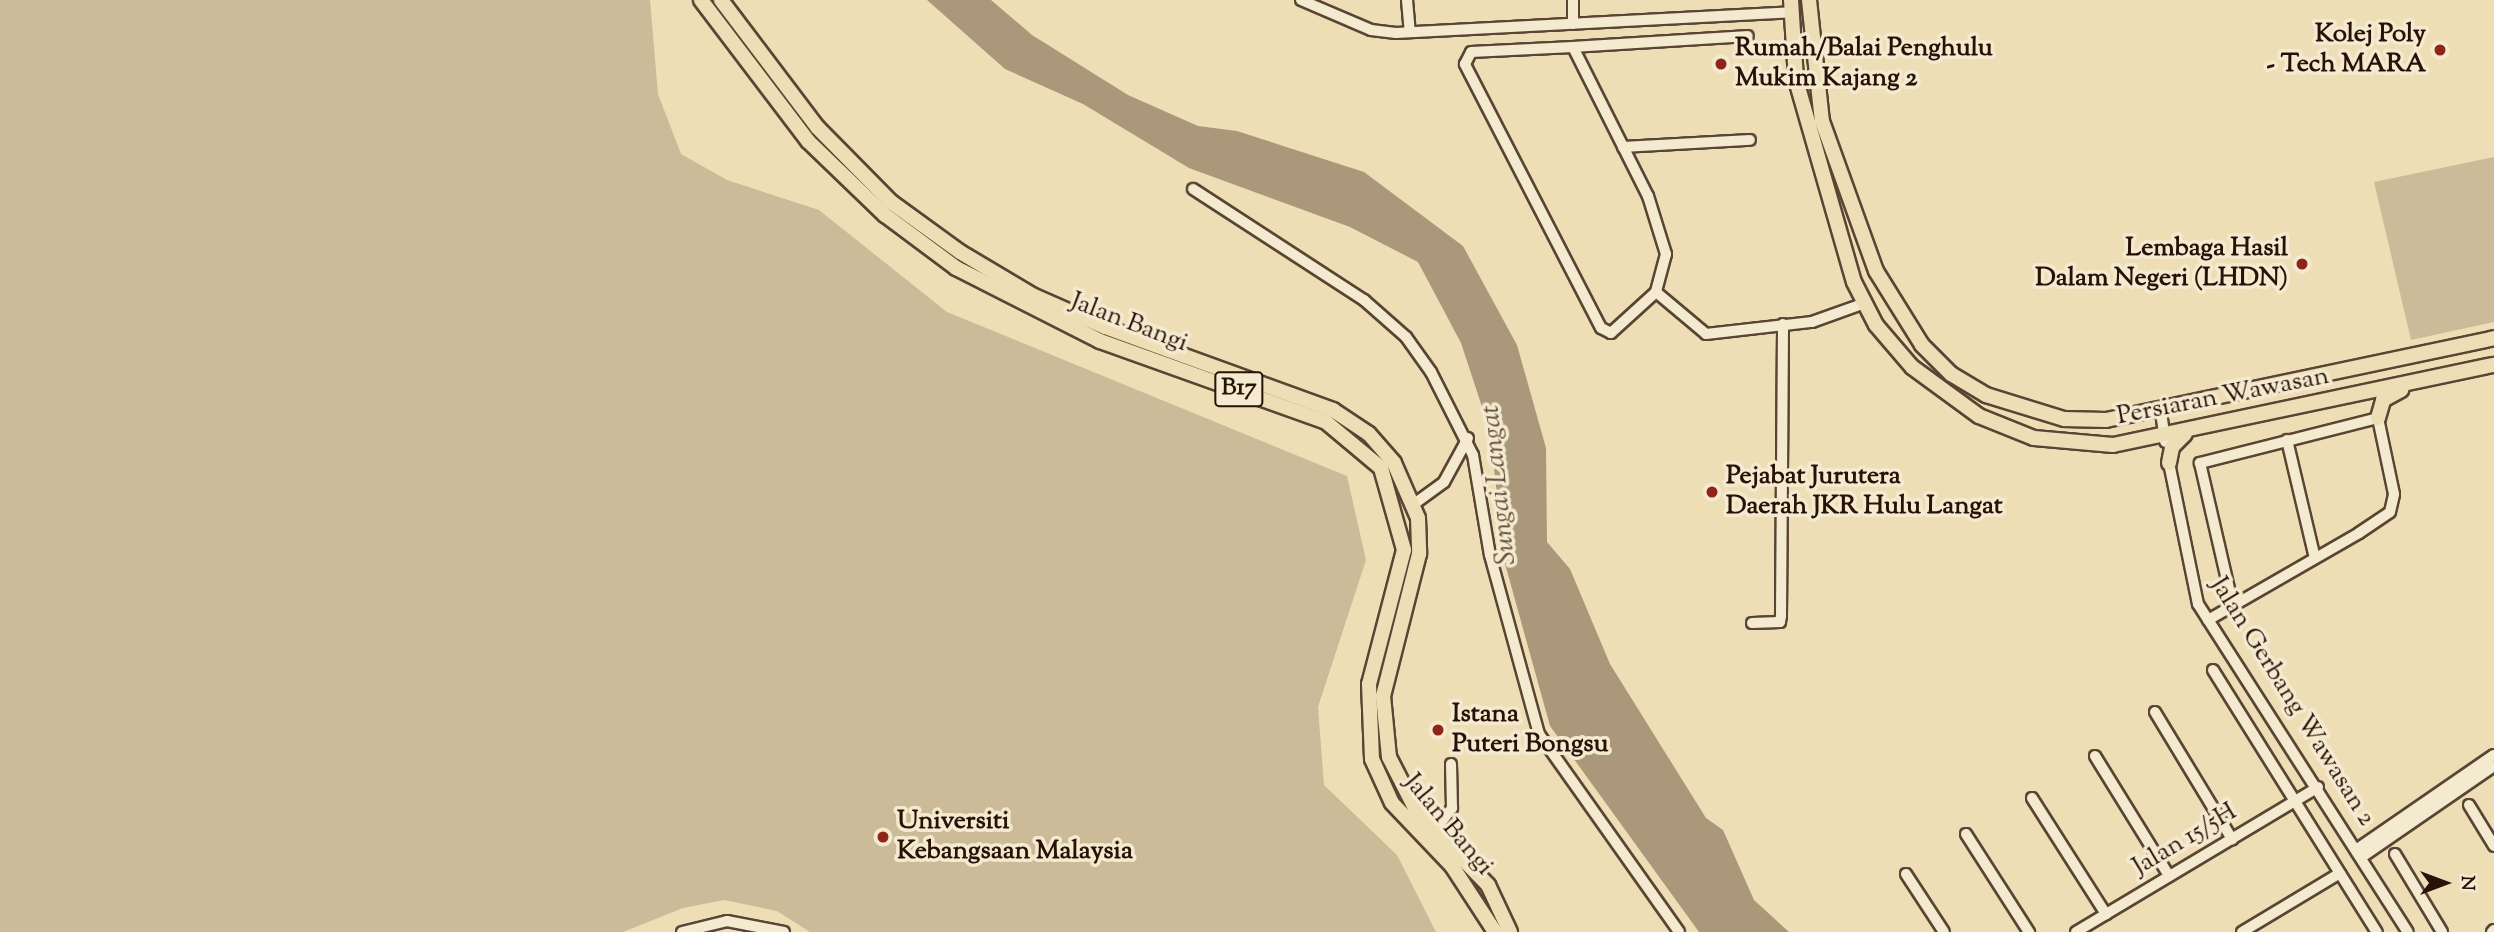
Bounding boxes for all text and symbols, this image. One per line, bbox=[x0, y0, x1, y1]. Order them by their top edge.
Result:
place label: Kolej Poly - Tech MARA bbox=[2266, 19, 2426, 80]
place label: Rumah/Balai Penghulu Mukim Kajang 2 bbox=[1735, 33, 1993, 94]
marker: Kolej Poly - Tech MARA bbox=[2432, 42, 2448, 58]
marker: Rumah/Balai Penghulu Mukim Kajang 2 bbox=[1713, 56, 1729, 72]
place label: Lembaga Hasil Dalam Negeri (LHDN) bbox=[2035, 233, 2288, 294]
marker: Lembaga Hasil Dalam Negeri (LHDN) bbox=[2294, 256, 2310, 272]
street label: Jalan Bangi bbox=[1066, 286, 1192, 360]
street label: Persiaran Wawasan bbox=[2114, 361, 2332, 433]
road number: B17 bbox=[1213, 368, 1265, 410]
water label: Sungai Langat bbox=[1474, 403, 1524, 567]
place label: Pejabat Jurutera Daerah JKR Hulu Langat bbox=[1726, 461, 2003, 522]
marker: Pejabat Jurutera Daerah JKR Hulu Langat bbox=[1704, 484, 1720, 500]
street label: Jalan Gerbang Wawasan 2 bbox=[2203, 572, 2381, 832]
place label: Istana Puteri Bongsu bbox=[1452, 699, 1609, 760]
marker: Istana Puteri Bongsu bbox=[1430, 722, 1446, 738]
street label: Jalan Bangi bbox=[1396, 768, 1500, 882]
street label: Jalan 15/5H bbox=[2127, 797, 2243, 883]
place label: Universiti Kebangsaan Malaysia bbox=[897, 806, 1133, 868]
marker: Universiti Kebangsaan Malaysia bbox=[875, 829, 891, 845]
north arrow bbox=[2410, 848, 2480, 918]
text: N bbox=[2453, 875, 2480, 891]

